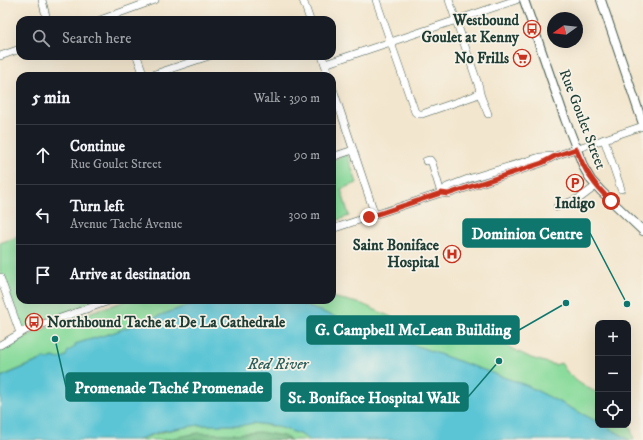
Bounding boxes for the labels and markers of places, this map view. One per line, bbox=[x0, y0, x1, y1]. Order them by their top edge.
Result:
place label: Westbound Goulet at Kenny bbox=[422, 11, 520, 47]
bus stop icon: Westbound Goulet at Kenny bbox=[522, 19, 542, 39]
supermarket icon: No Frills bbox=[512, 48, 532, 68]
place label: No Frills bbox=[455, 49, 509, 68]
parking icon: Indigo bbox=[565, 173, 585, 193]
place label: Indigo bbox=[555, 194, 596, 213]
callout: Dominion Centre bbox=[463, 219, 590, 247]
place label: Saint Boniface Hospital bbox=[353, 236, 440, 272]
hospital icon: Saint Boniface Hospital bbox=[442, 244, 462, 264]
bus stop icon: Northbound Tache at De La Cathedrale bbox=[24, 312, 44, 332]
place label: Northbound Tache at De La Cathedrale bbox=[47, 313, 286, 332]
callout: G. Campbell McLean Building bbox=[307, 316, 519, 344]
callout: Promenade Taché Promenade bbox=[66, 373, 271, 401]
callout: St. Boniface Hospital Walk bbox=[281, 383, 468, 411]

